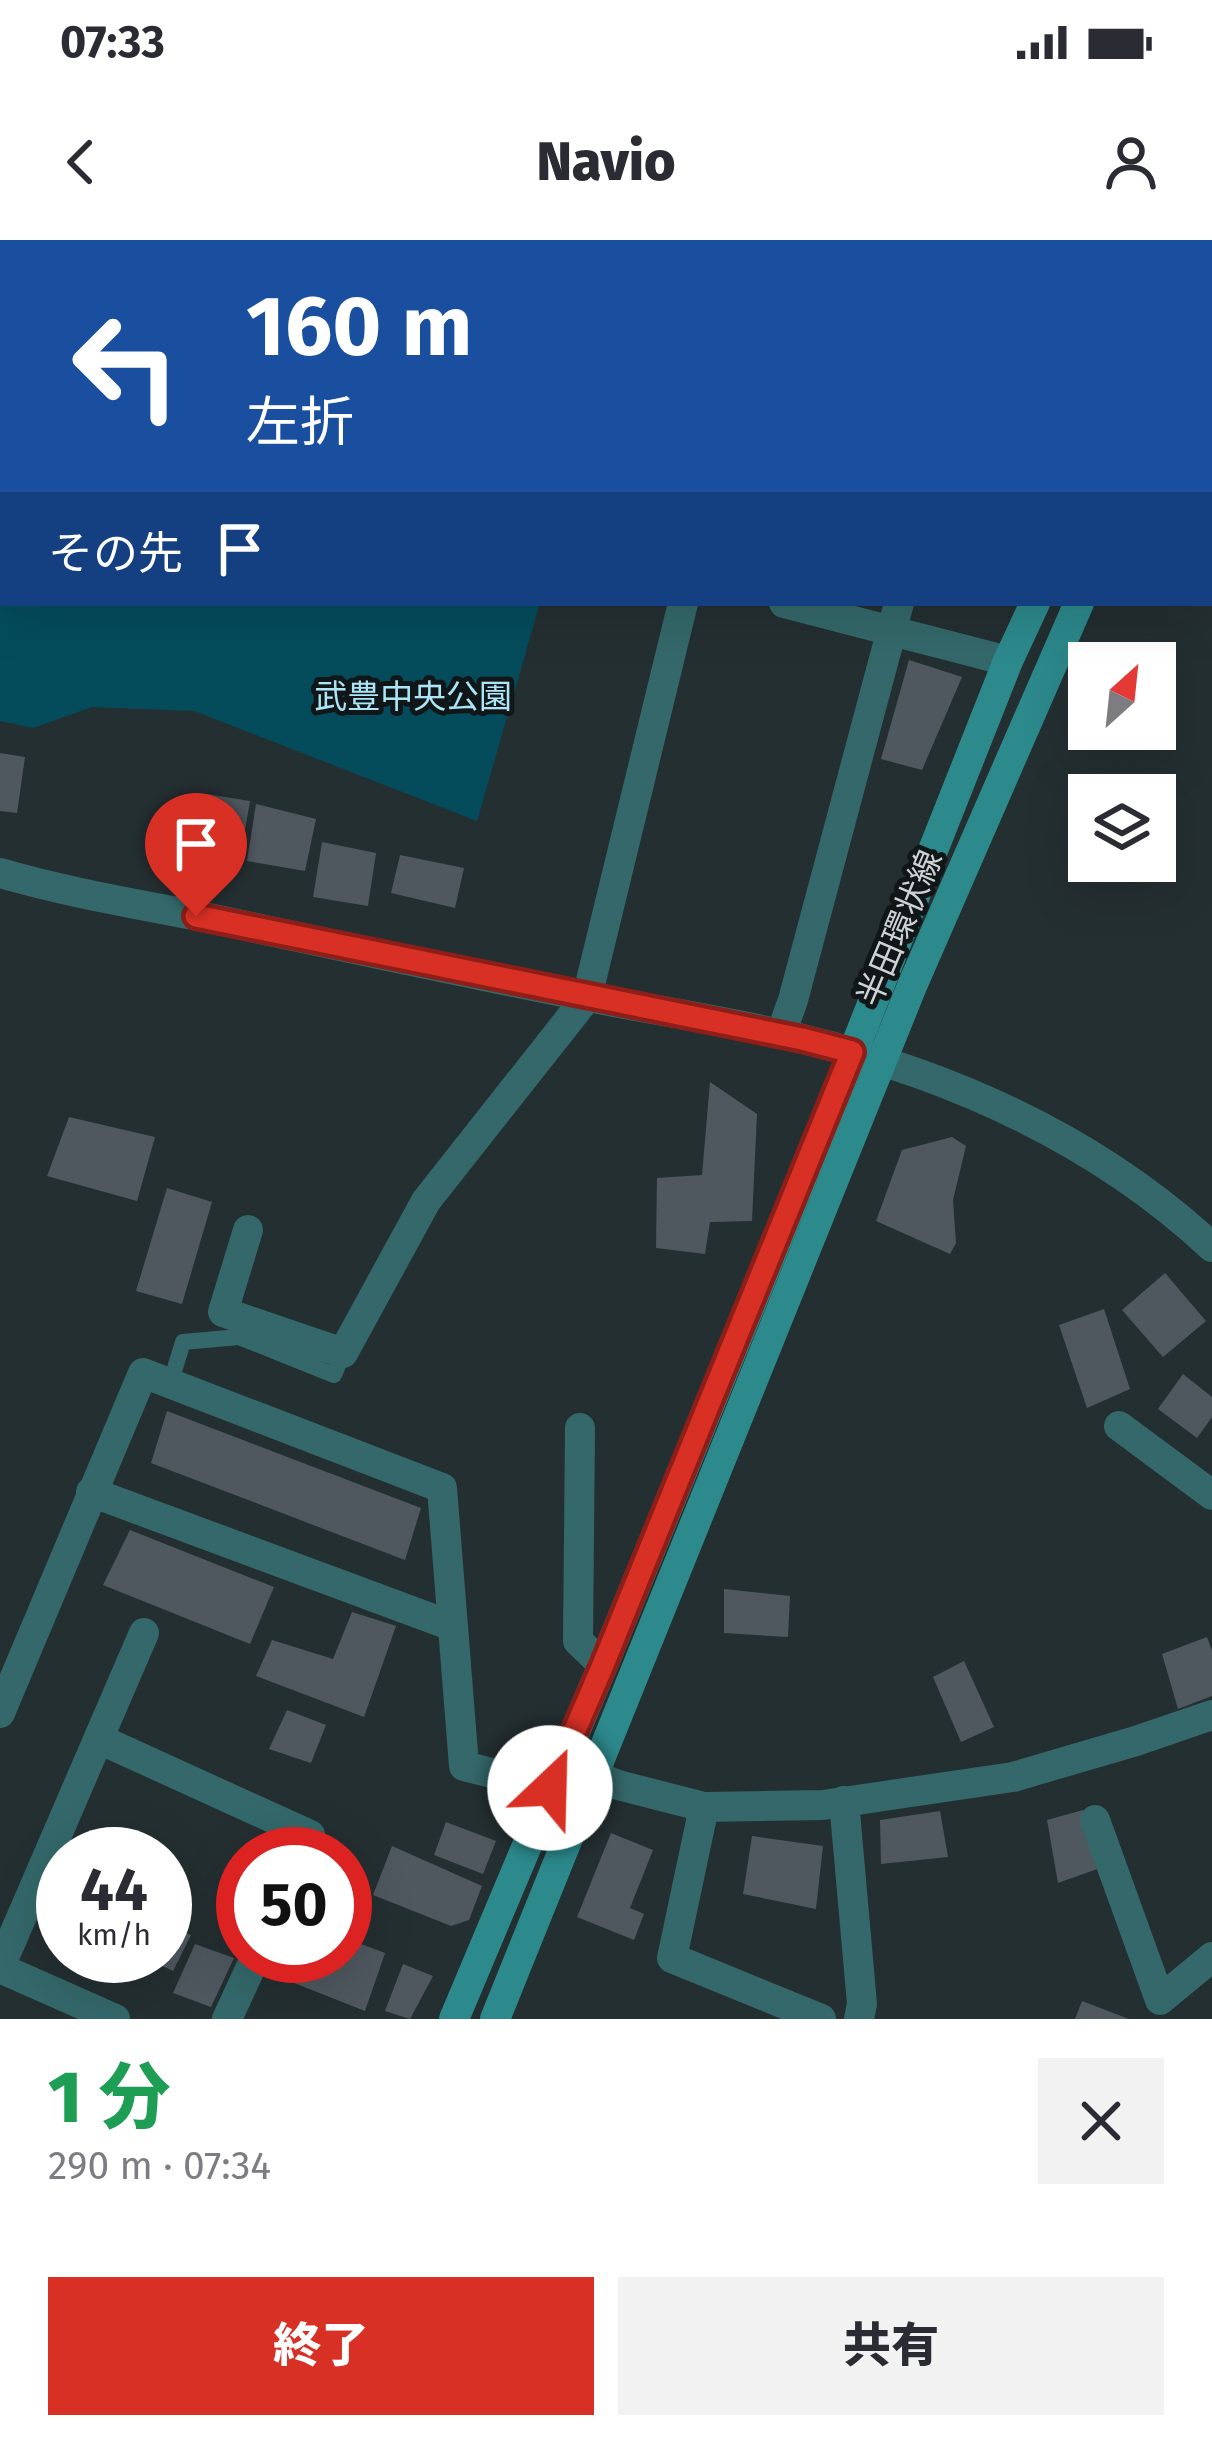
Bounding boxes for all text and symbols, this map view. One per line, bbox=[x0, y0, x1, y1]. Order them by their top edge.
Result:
text: 07:33 bbox=[60, 15, 165, 69]
icon: back bbox=[48, 129, 114, 195]
icon: person bbox=[1098, 129, 1164, 195]
text: Navio bbox=[536, 130, 676, 194]
text: 160 m bbox=[246, 276, 472, 377]
icon: left bbox=[48, 288, 204, 444]
text: 左折 bbox=[246, 391, 354, 455]
icon: arrive bbox=[207, 516, 273, 582]
text: その先 bbox=[48, 527, 183, 581]
north arrow bbox=[1068, 642, 1176, 750]
map controls bbox=[1068, 642, 1176, 882]
park label: 武豊中央公園 bbox=[314, 677, 512, 717]
button: layers bbox=[1068, 774, 1176, 882]
pin bbox=[145, 793, 247, 916]
icon: arrive bbox=[163, 811, 229, 877]
street label: 半田環状線 bbox=[849, 845, 951, 1012]
position arrow bbox=[487, 1725, 613, 1851]
speed limit sign: 50 bbox=[216, 1827, 372, 1983]
text: 44 bbox=[80, 1854, 148, 1926]
text: km/h bbox=[77, 1917, 151, 1953]
text: 1 分 bbox=[48, 2055, 170, 2141]
button: close bbox=[1038, 2058, 1164, 2184]
text: 290 m · 07:34 bbox=[48, 2143, 271, 2189]
button: 終了 bbox=[48, 2277, 594, 2415]
button: 共有 bbox=[618, 2277, 1164, 2415]

